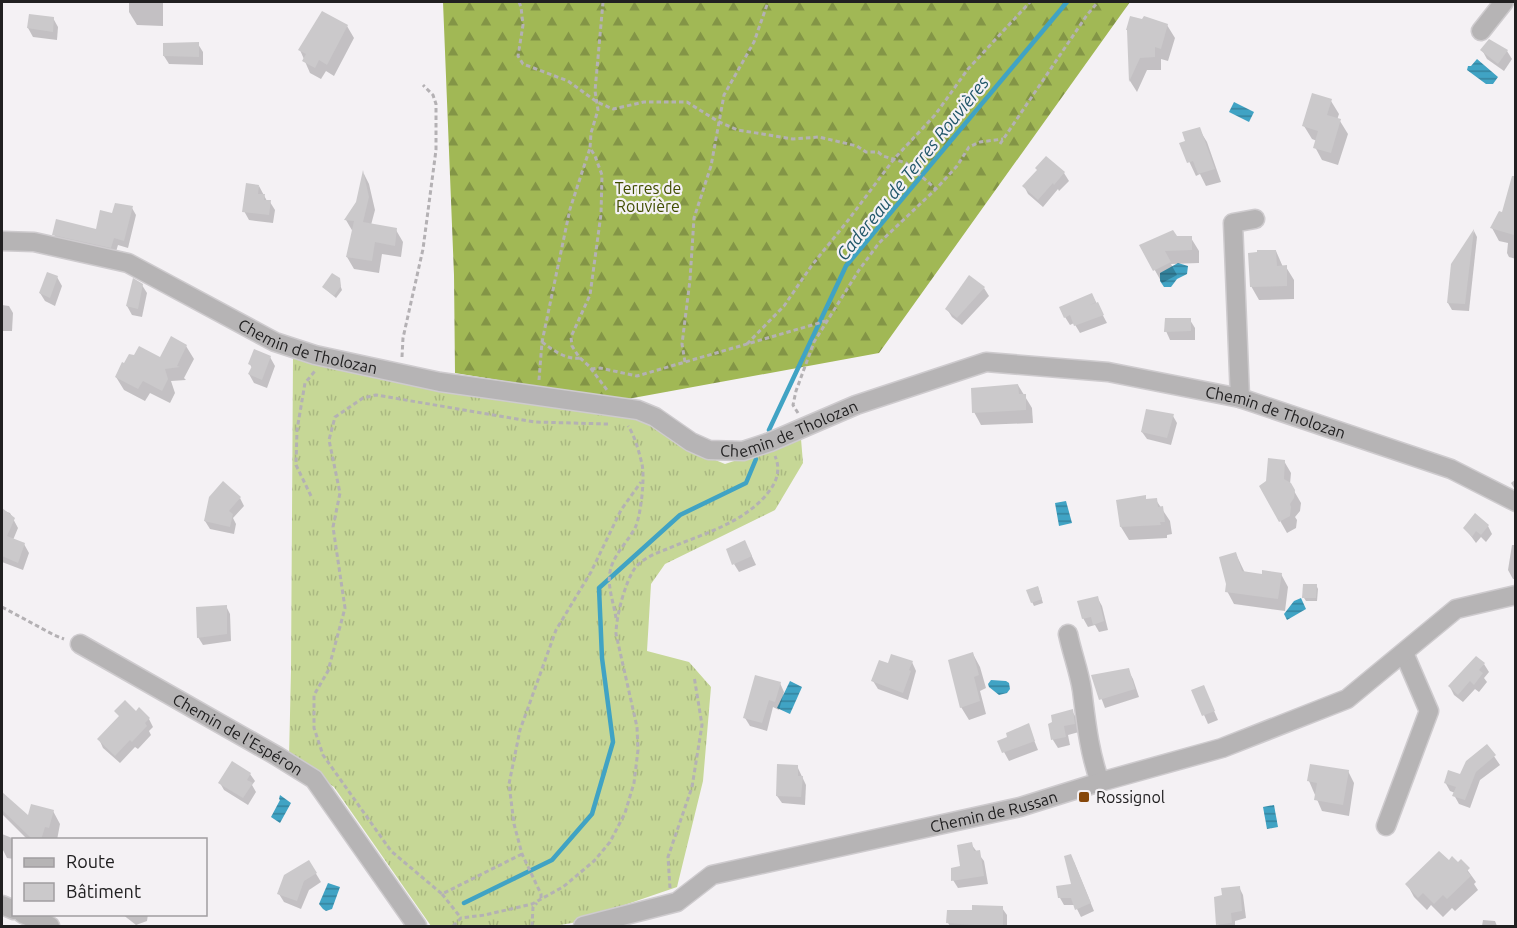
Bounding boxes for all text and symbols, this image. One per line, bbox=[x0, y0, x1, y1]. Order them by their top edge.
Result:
water label: Cadereau de Terres Rouvières bbox=[832, 72, 993, 264]
park label: Terres de Rouvière bbox=[615, 179, 681, 215]
street label: Chemin de Tholozan bbox=[235, 315, 379, 377]
street label: Chemin de Tholozan bbox=[1204, 382, 1348, 442]
street label: Chemin de Tholozan bbox=[720, 396, 860, 461]
street label: Chemin de l'Espéron bbox=[170, 690, 306, 779]
street label: Chemin de Russan bbox=[928, 787, 1060, 836]
place label: Rossignol bbox=[1096, 788, 1165, 806]
marker: Rossignol bbox=[1077, 790, 1091, 804]
legend bbox=[12, 838, 207, 916]
text: Route bbox=[66, 851, 115, 871]
text: Bâtiment bbox=[66, 881, 141, 901]

